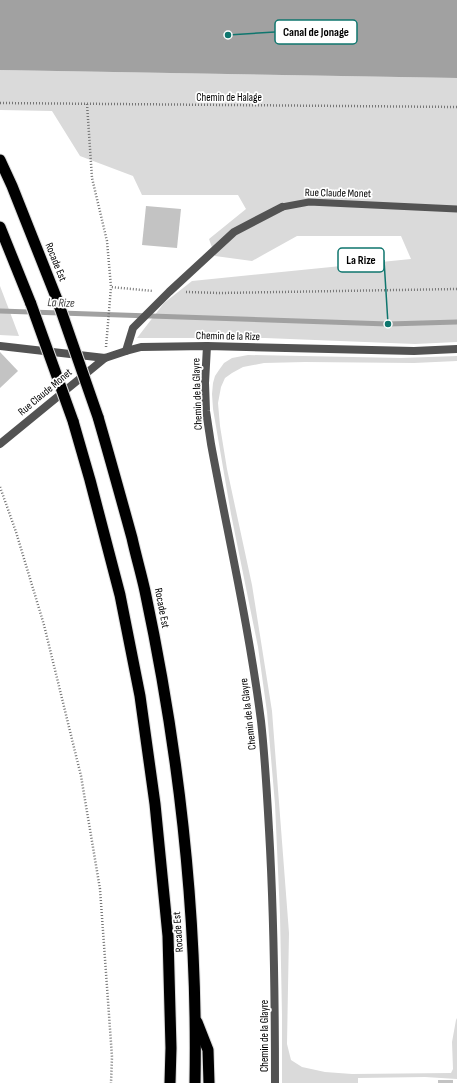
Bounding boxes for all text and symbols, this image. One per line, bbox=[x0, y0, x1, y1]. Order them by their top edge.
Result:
callout: Canal de Jonage bbox=[275, 20, 357, 44]
text: Canal de Jonage bbox=[283, 25, 349, 40]
street label: Chemin de Halage bbox=[196, 91, 262, 104]
street label: Rue Claude Monet bbox=[305, 186, 372, 200]
street label: Rocade Est bbox=[42, 241, 70, 284]
callout: La Rize bbox=[338, 248, 384, 272]
text: La Rize bbox=[346, 253, 376, 268]
water label: La Rize bbox=[47, 295, 75, 311]
street label: Chemin de la Rize bbox=[196, 329, 260, 343]
street label: Chemin de la Glayre bbox=[189, 358, 205, 430]
street label: Rue Claude Monet bbox=[15, 365, 75, 418]
street label: Rocade Est bbox=[152, 587, 172, 630]
street label: Chemin de la Glayre bbox=[237, 677, 259, 751]
street label: Rocade Est bbox=[170, 911, 186, 953]
street label: Chemin de la Glayre bbox=[258, 1000, 271, 1072]

